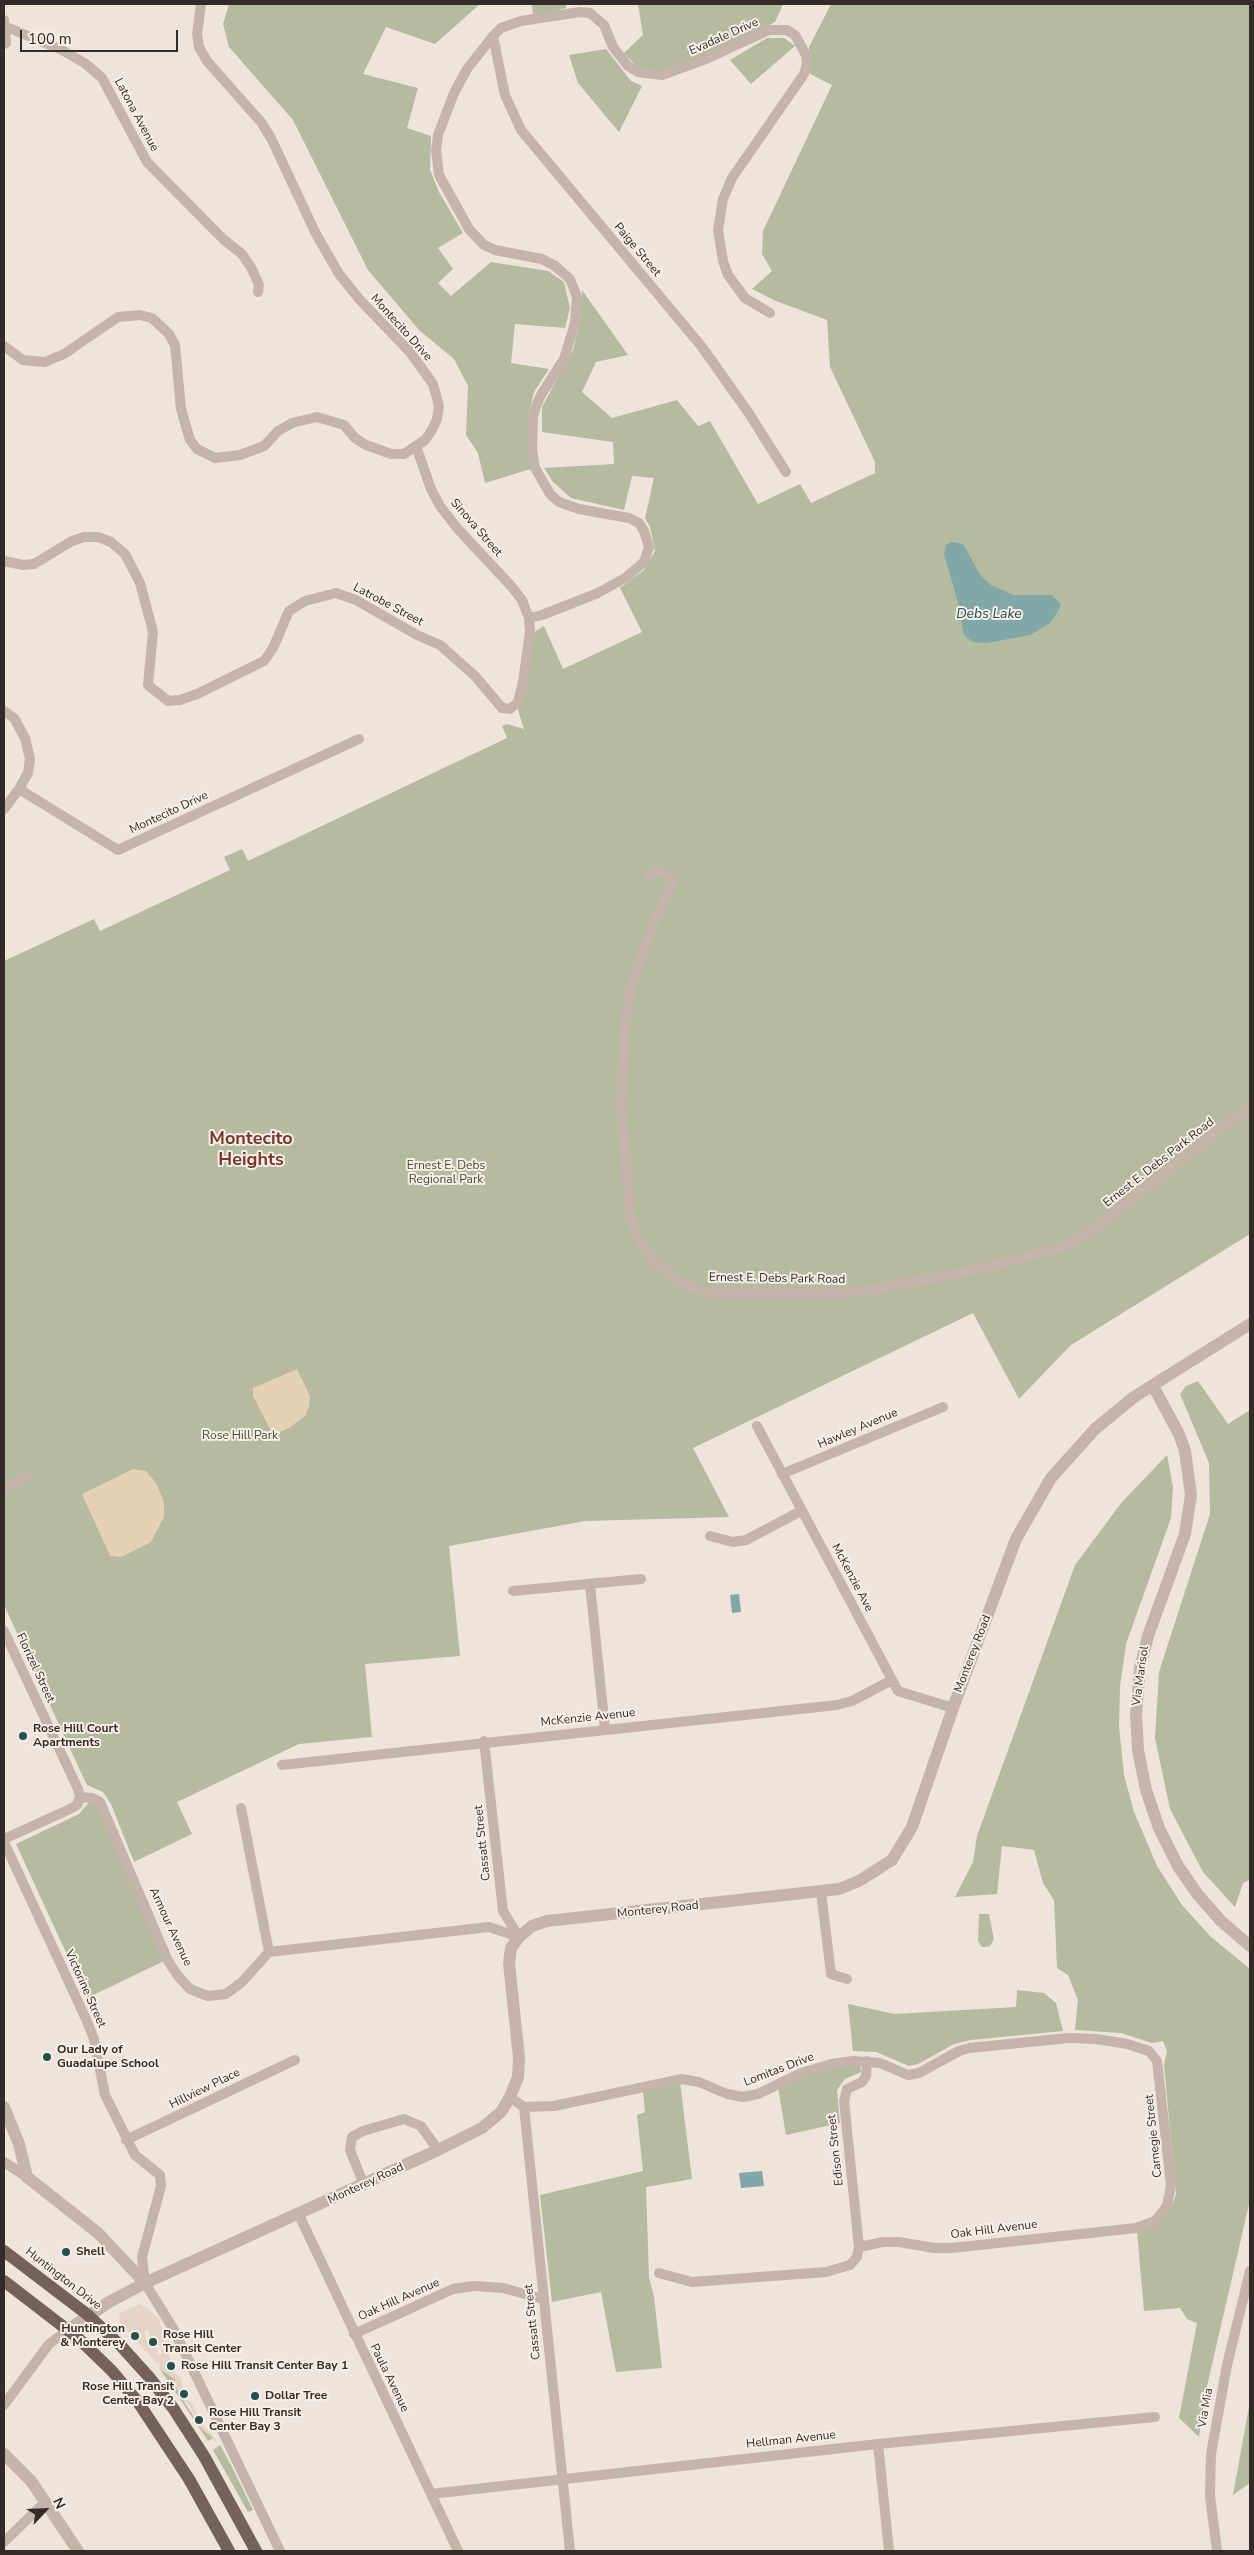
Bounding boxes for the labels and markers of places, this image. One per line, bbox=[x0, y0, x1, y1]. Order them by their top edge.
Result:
place label: Rose Hill Court Apartments bbox=[33, 1722, 118, 1750]
marker: Rose Hill Court Apartments bbox=[17, 1730, 29, 1742]
place label: Our Lady of Guadalupe School bbox=[57, 2043, 159, 2071]
marker: Our Lady of Guadalupe School bbox=[41, 2051, 53, 2063]
place label: Shell bbox=[76, 2245, 105, 2259]
marker: Shell bbox=[60, 2246, 72, 2258]
place label: Huntington & Monterey bbox=[60, 2322, 125, 2350]
place label: Rose Hill Transit Center bbox=[163, 2328, 242, 2356]
marker: Huntington & Monterey bbox=[129, 2330, 141, 2342]
marker: Rose Hill Transit Center bbox=[147, 2336, 159, 2348]
place label: Rose Hill Transit Center Bay 1 bbox=[181, 2359, 348, 2373]
marker: Rose Hill Transit Center Bay 1 bbox=[165, 2360, 177, 2372]
place label: Rose Hill Transit Center Bay 2 bbox=[82, 2380, 174, 2408]
marker: Rose Hill Transit Center Bay 2 bbox=[178, 2388, 190, 2400]
place label: Dollar Tree bbox=[265, 2389, 327, 2403]
marker: Dollar Tree bbox=[249, 2390, 261, 2402]
place label: Rose Hill Transit Center Bay 3 bbox=[209, 2406, 301, 2434]
marker: Rose Hill Transit Center Bay 3 bbox=[193, 2414, 205, 2426]

